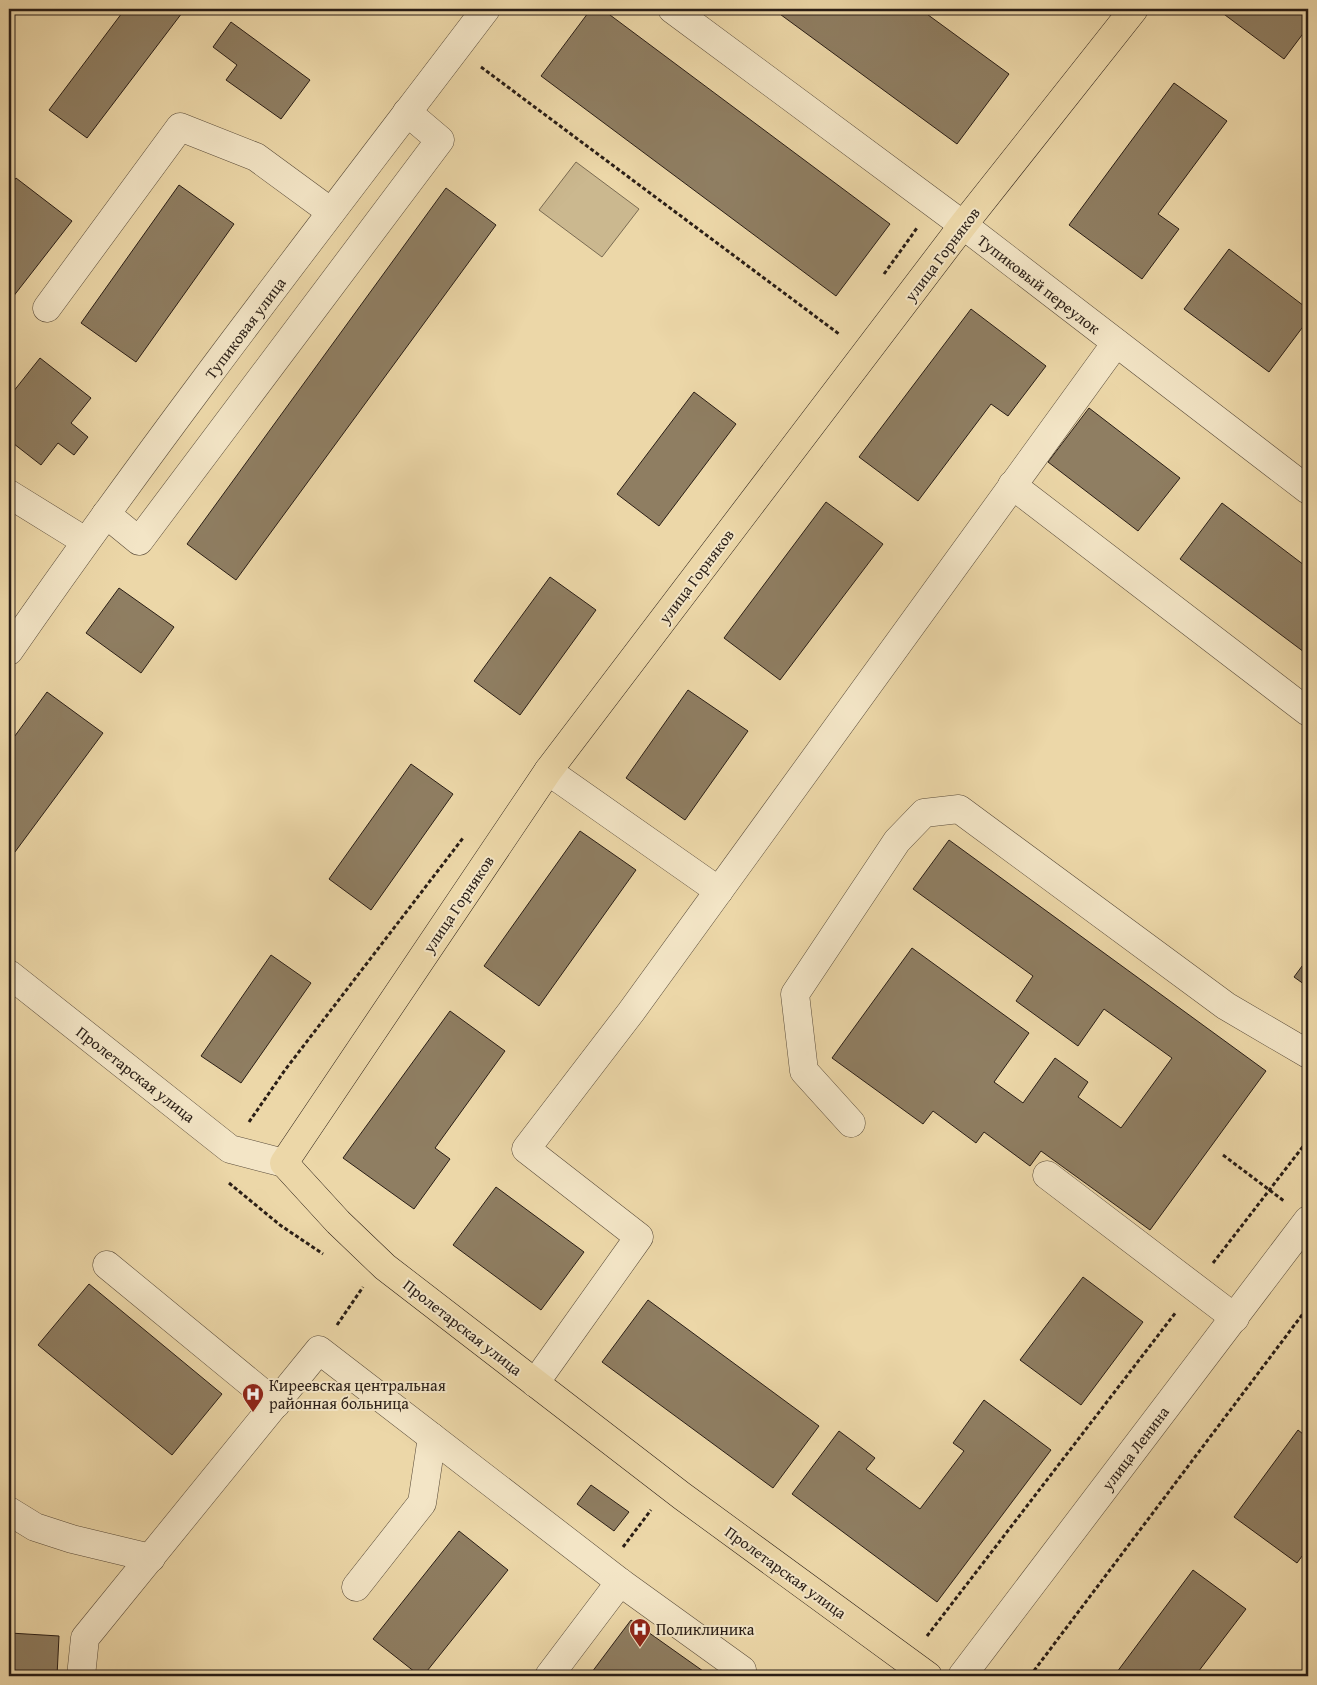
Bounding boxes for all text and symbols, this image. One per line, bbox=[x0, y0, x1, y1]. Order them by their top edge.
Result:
street label: улица Горняков bbox=[898, 202, 986, 307]
street label: Тупиковый переулок bbox=[972, 228, 1106, 340]
street label: Тупиковая улица bbox=[199, 272, 292, 384]
street label: улица Горняков bbox=[652, 524, 740, 629]
street label: улица Горняков bbox=[416, 850, 500, 958]
street label: Пролетарская улица bbox=[71, 1020, 201, 1128]
street label: Пролетарская улица bbox=[398, 1273, 528, 1381]
place label: Киреевская центральная районная больница bbox=[269, 1373, 446, 1415]
hospital icon: Киреевская центральная районная больница bbox=[241, 1382, 265, 1413]
street label: улица Ленина bbox=[1095, 1401, 1175, 1496]
street label: Пролетарская улица bbox=[720, 1520, 852, 1625]
hospital icon: Поликлиника bbox=[628, 1617, 652, 1648]
place label: Поликлиника bbox=[656, 1617, 755, 1641]

